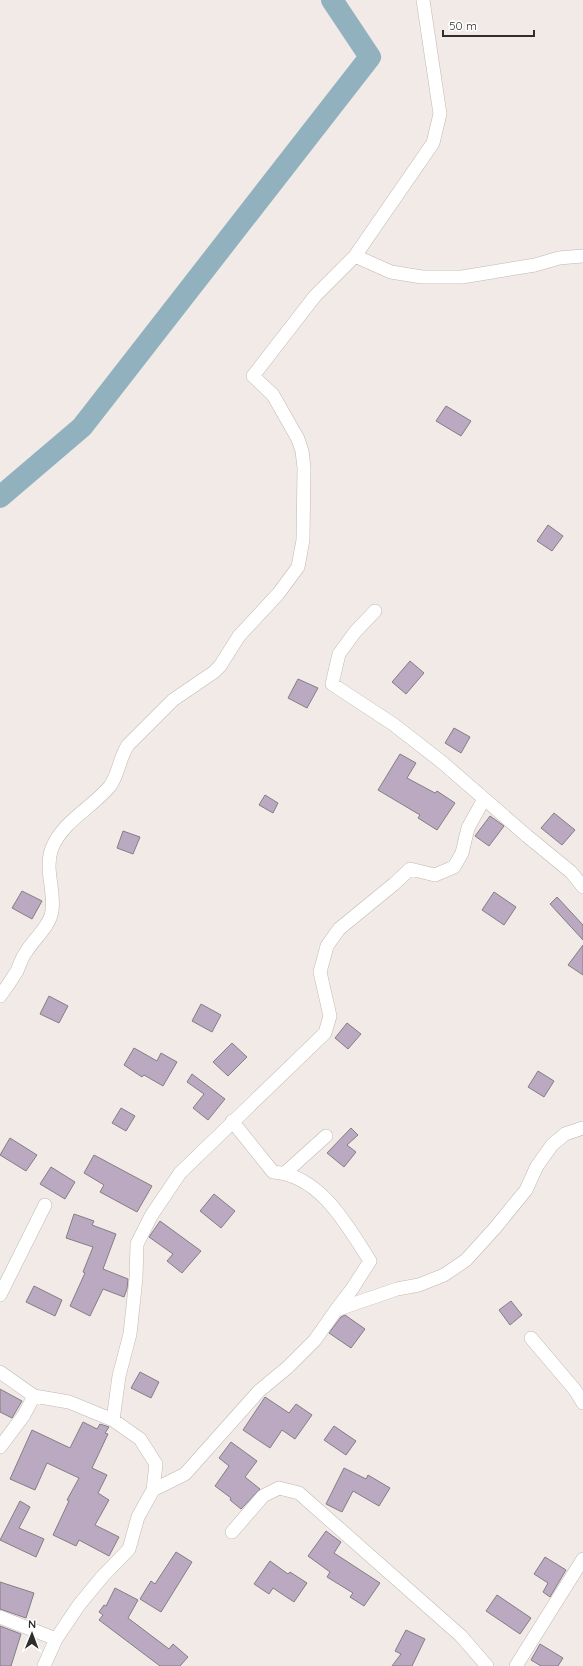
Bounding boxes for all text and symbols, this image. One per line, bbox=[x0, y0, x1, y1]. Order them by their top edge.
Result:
scale bar bbox=[443, 12, 534, 38]
text: 50 m bbox=[449, 18, 477, 33]
north arrow bbox=[12, 1614, 52, 1654]
text: N bbox=[28, 1617, 36, 1631]

